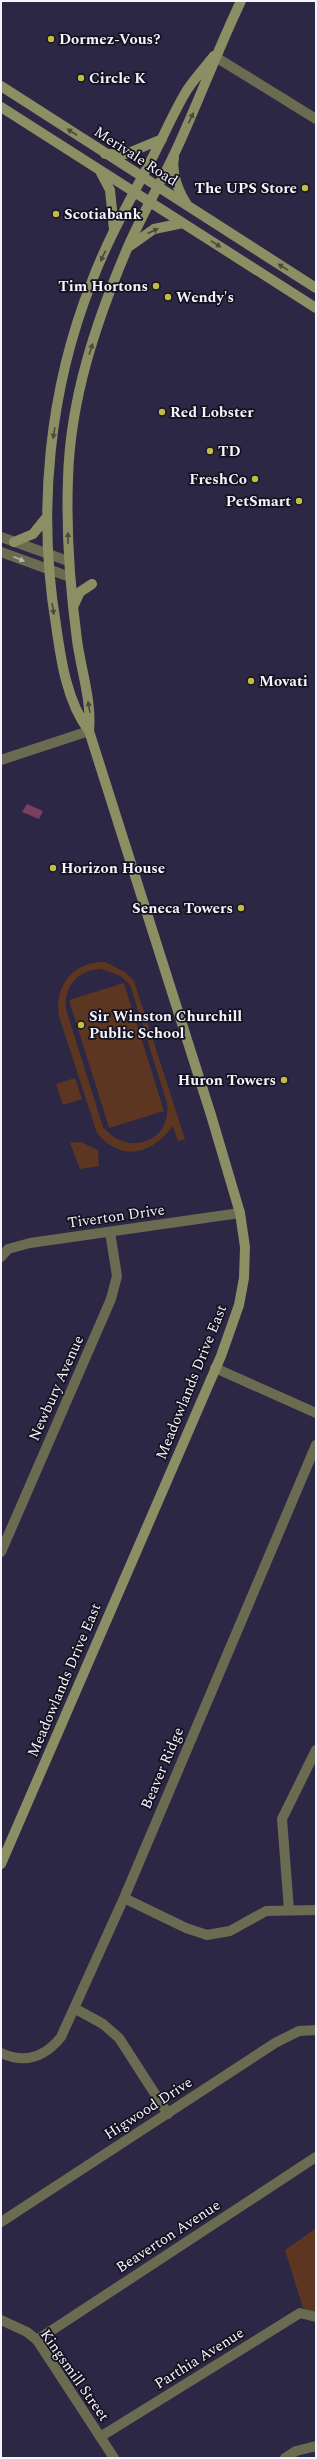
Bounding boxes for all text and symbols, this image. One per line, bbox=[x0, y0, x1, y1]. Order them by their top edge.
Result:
place label: Dormez-Vous? bbox=[59, 28, 160, 51]
marker: Dormez-Vous? bbox=[46, 34, 56, 44]
place label: Circle K bbox=[89, 67, 146, 90]
marker: Circle K bbox=[76, 73, 86, 83]
one-way arrow bbox=[188, 113, 194, 124]
street label: Merivale Road bbox=[89, 121, 182, 192]
one-way arrow bbox=[67, 128, 77, 136]
place label: The UPS Store bbox=[195, 177, 297, 200]
marker: The UPS Store bbox=[300, 183, 310, 193]
place label: Scotiabank bbox=[64, 203, 141, 226]
marker: Scotiabank bbox=[51, 209, 61, 219]
one-way arrow bbox=[147, 228, 158, 234]
one-way arrow bbox=[210, 240, 221, 248]
one-way arrow bbox=[100, 250, 106, 262]
one-way arrow bbox=[278, 263, 288, 271]
place label: Tim Hortons bbox=[58, 275, 148, 298]
marker: Tim Hortons bbox=[151, 281, 161, 291]
place label: Wendy's bbox=[176, 286, 234, 309]
marker: Wendy's bbox=[163, 292, 173, 302]
one-way arrow bbox=[88, 342, 94, 354]
place label: Red Lobster bbox=[170, 401, 254, 424]
marker: Red Lobster bbox=[157, 407, 167, 417]
one-way arrow bbox=[51, 427, 57, 439]
place label: TD bbox=[218, 440, 241, 463]
marker: TD bbox=[205, 446, 215, 456]
place label: FreshCo bbox=[189, 468, 247, 491]
marker: FreshCo bbox=[250, 474, 260, 484]
place label: PetSmart bbox=[226, 490, 291, 513]
marker: PetSmart bbox=[294, 496, 304, 506]
one-way arrow bbox=[65, 531, 71, 544]
one-way arrow bbox=[13, 557, 25, 563]
one-way arrow bbox=[50, 603, 56, 615]
place label: Movati bbox=[259, 670, 308, 693]
marker: Movati bbox=[246, 676, 256, 686]
one-way arrow bbox=[86, 701, 92, 713]
place label: Horizon House bbox=[61, 857, 165, 880]
marker: Horizon House bbox=[48, 863, 58, 873]
place label: Seneca Towers bbox=[132, 897, 233, 920]
marker: Seneca Towers bbox=[236, 903, 246, 913]
place label: Sir Winston Churchill Public School bbox=[89, 1005, 242, 1045]
marker: Sir Winston Churchill Public School bbox=[76, 1020, 86, 1030]
place label: Huron Towers bbox=[178, 1069, 276, 1092]
marker: Huron Towers bbox=[279, 1075, 289, 1085]
street label: Tiverton Drive bbox=[66, 1198, 166, 1235]
street label: Meadowlands Drive East bbox=[150, 1301, 233, 1463]
street label: Newbury Avenue bbox=[23, 1332, 90, 1445]
street label: Meadowlands Drive East bbox=[22, 1600, 107, 1761]
street label: Beaver Ridge bbox=[135, 1724, 190, 1813]
street label: Higwood Drive bbox=[99, 2071, 197, 2146]
street label: Beaverton Avenue bbox=[111, 2194, 225, 2279]
street label: Parthia Avenue bbox=[150, 2322, 249, 2395]
street label: Kingsmill Street bbox=[34, 2324, 115, 2426]

